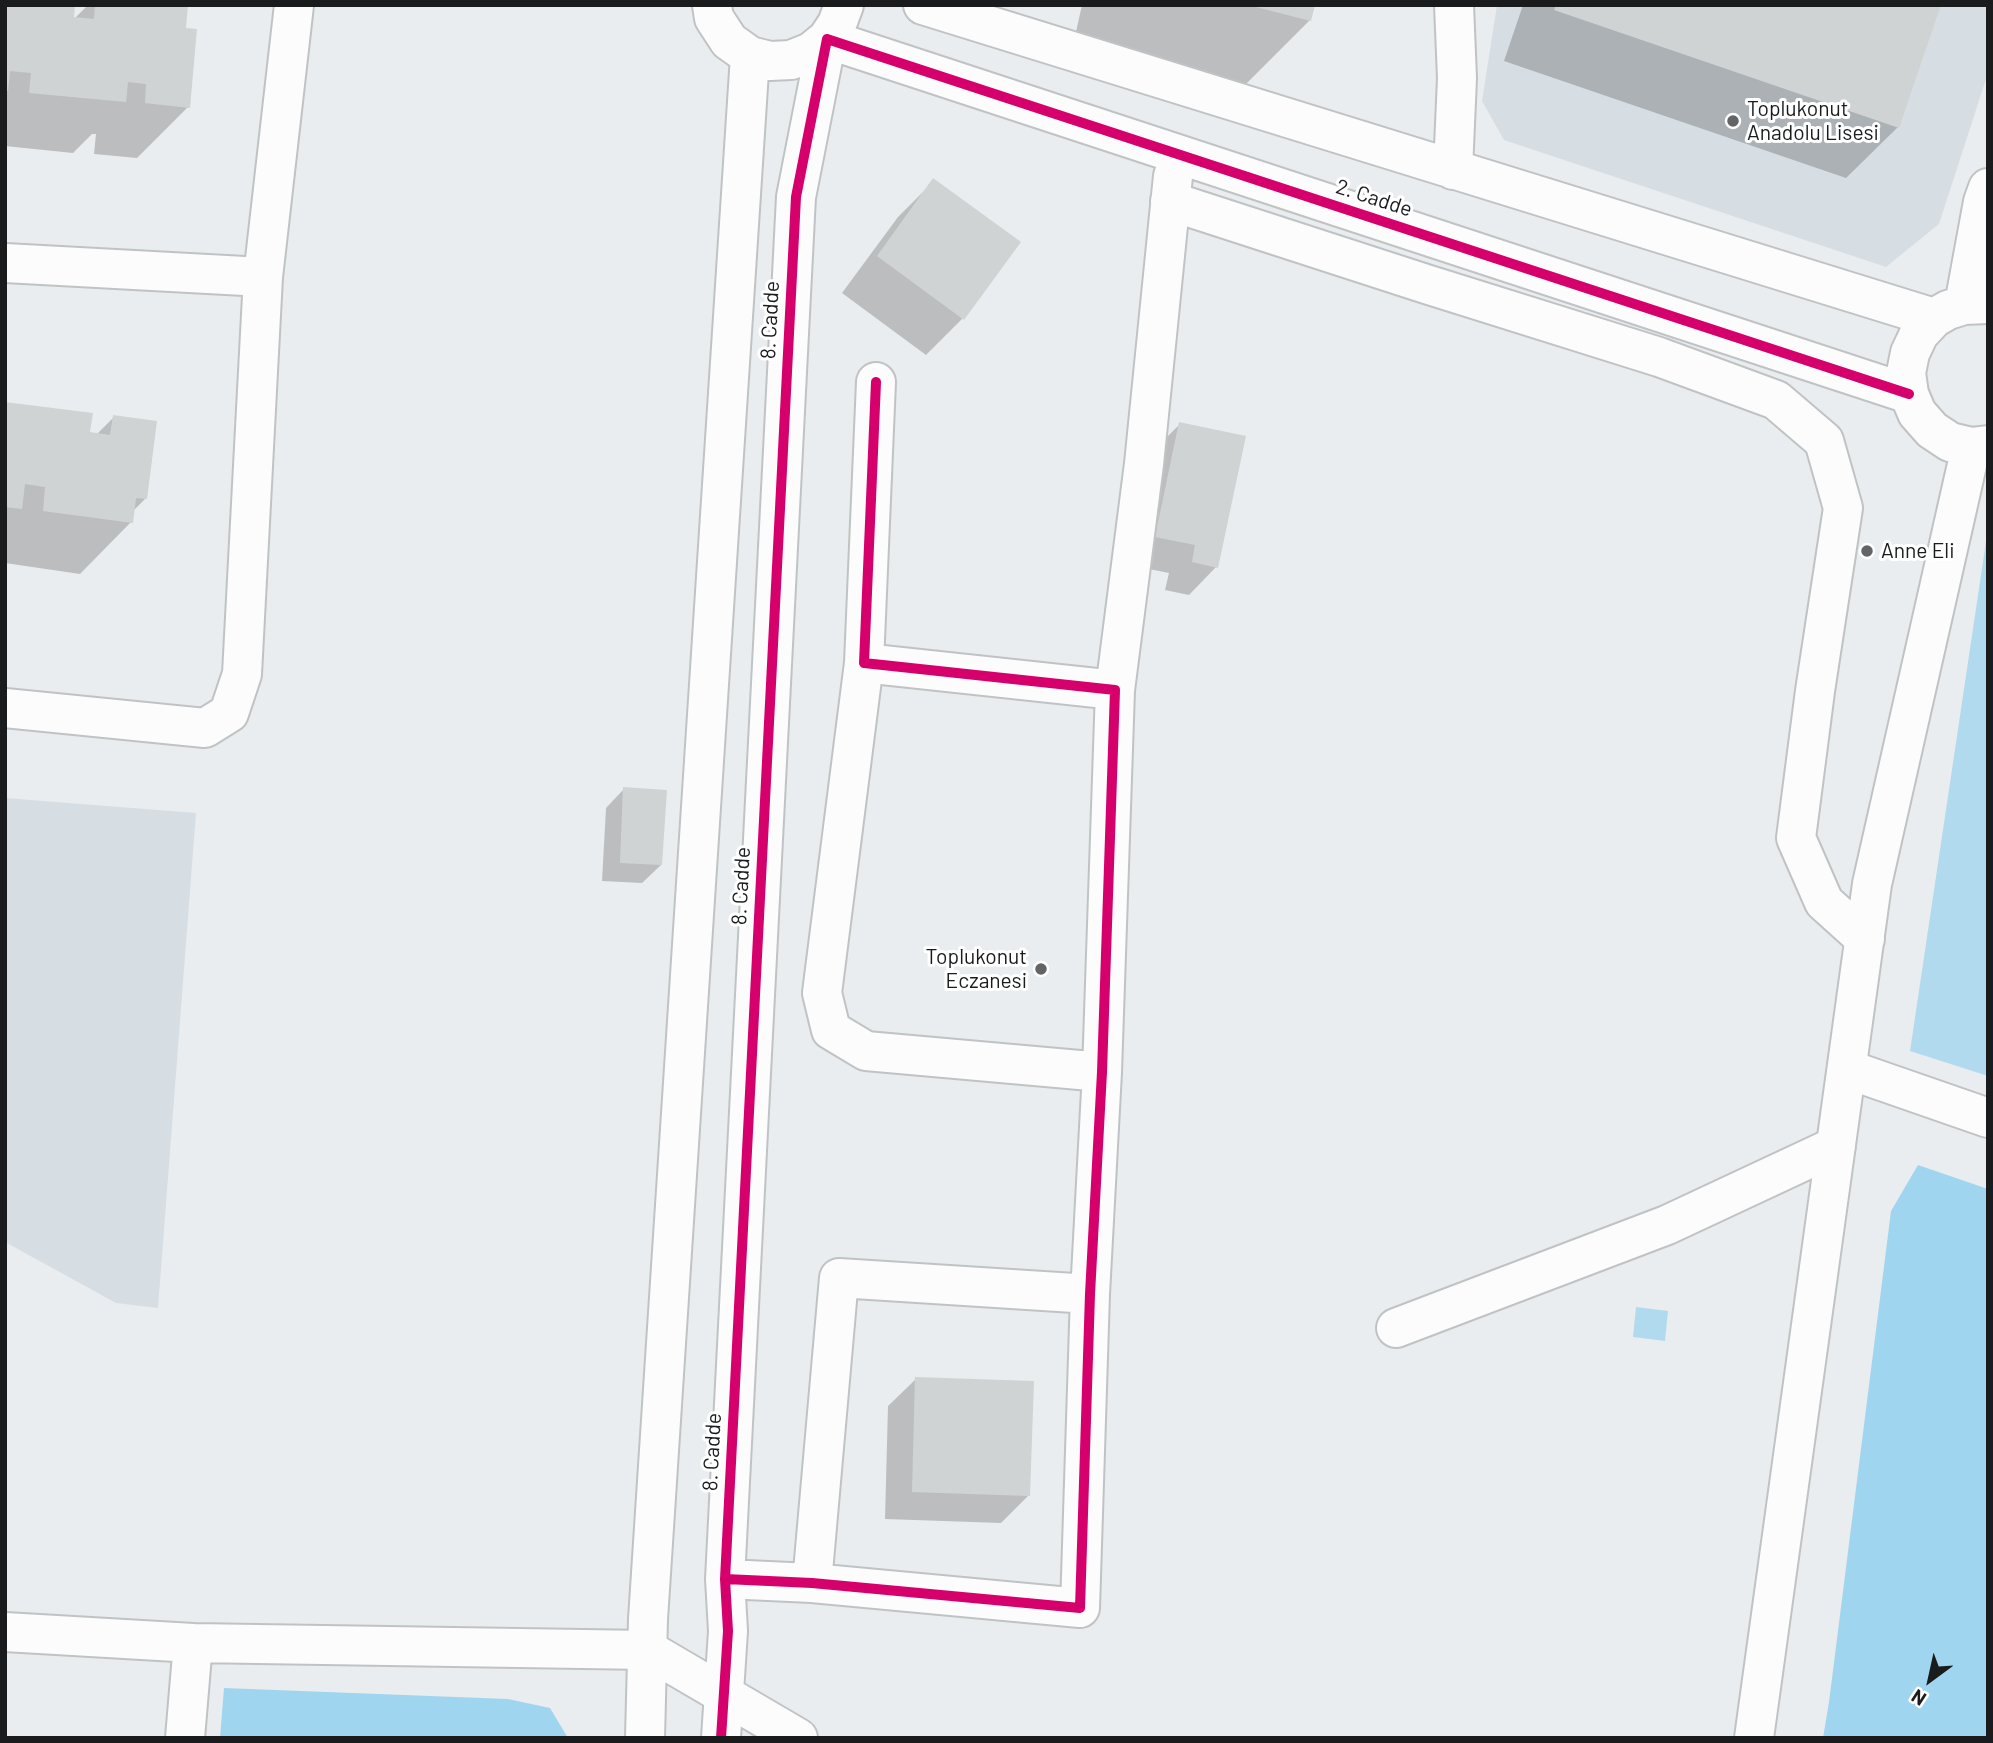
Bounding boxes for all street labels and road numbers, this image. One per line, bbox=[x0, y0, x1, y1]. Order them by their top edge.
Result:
street label: 2. Cadde bbox=[1333, 174, 1415, 222]
street label: 8. Cadde bbox=[755, 280, 785, 360]
street label: 8. Cadde bbox=[726, 846, 756, 926]
street label: 8. Cadde bbox=[697, 1412, 727, 1492]

